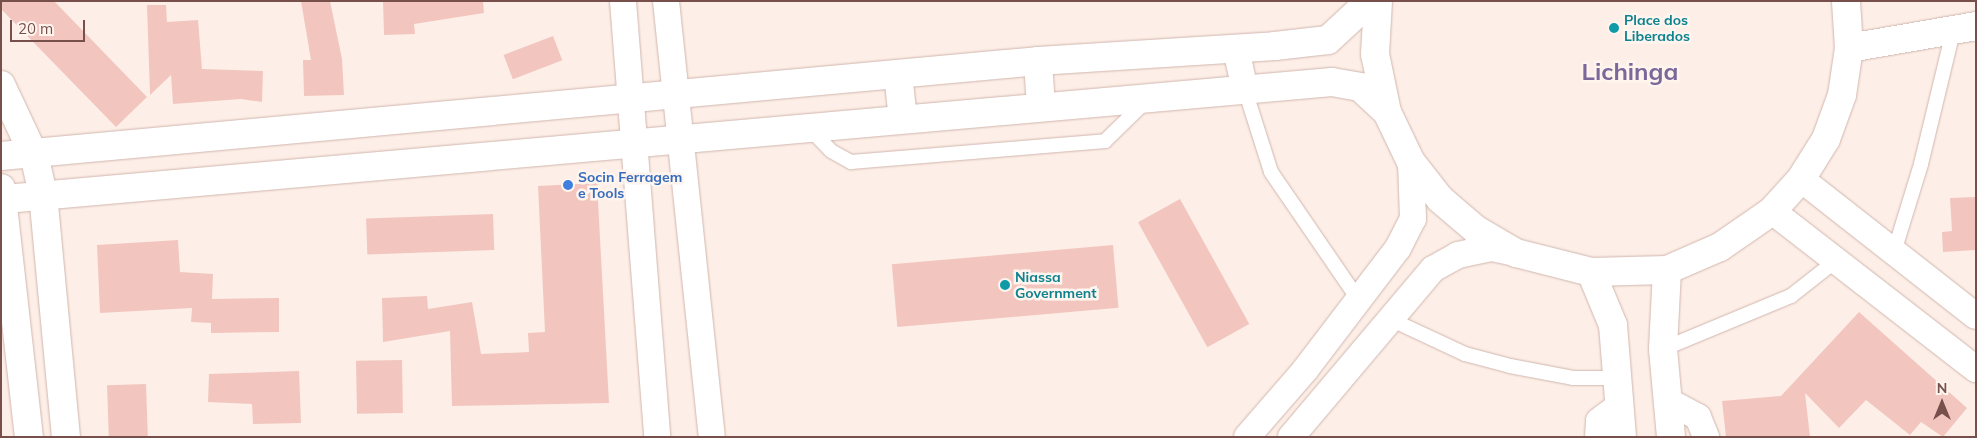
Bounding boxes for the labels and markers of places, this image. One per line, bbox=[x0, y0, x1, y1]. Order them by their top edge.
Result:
place label: Place dos Liberados bbox=[1624, 12, 1690, 44]
marker: Place dos Liberados bbox=[1608, 22, 1620, 34]
place label: Socin Ferragem e Tools bbox=[578, 169, 682, 202]
marker: Socin Ferragem e Tools bbox=[562, 179, 574, 191]
place label: Niassa Government bbox=[1015, 269, 1097, 302]
marker: Niassa Government bbox=[999, 279, 1011, 291]

